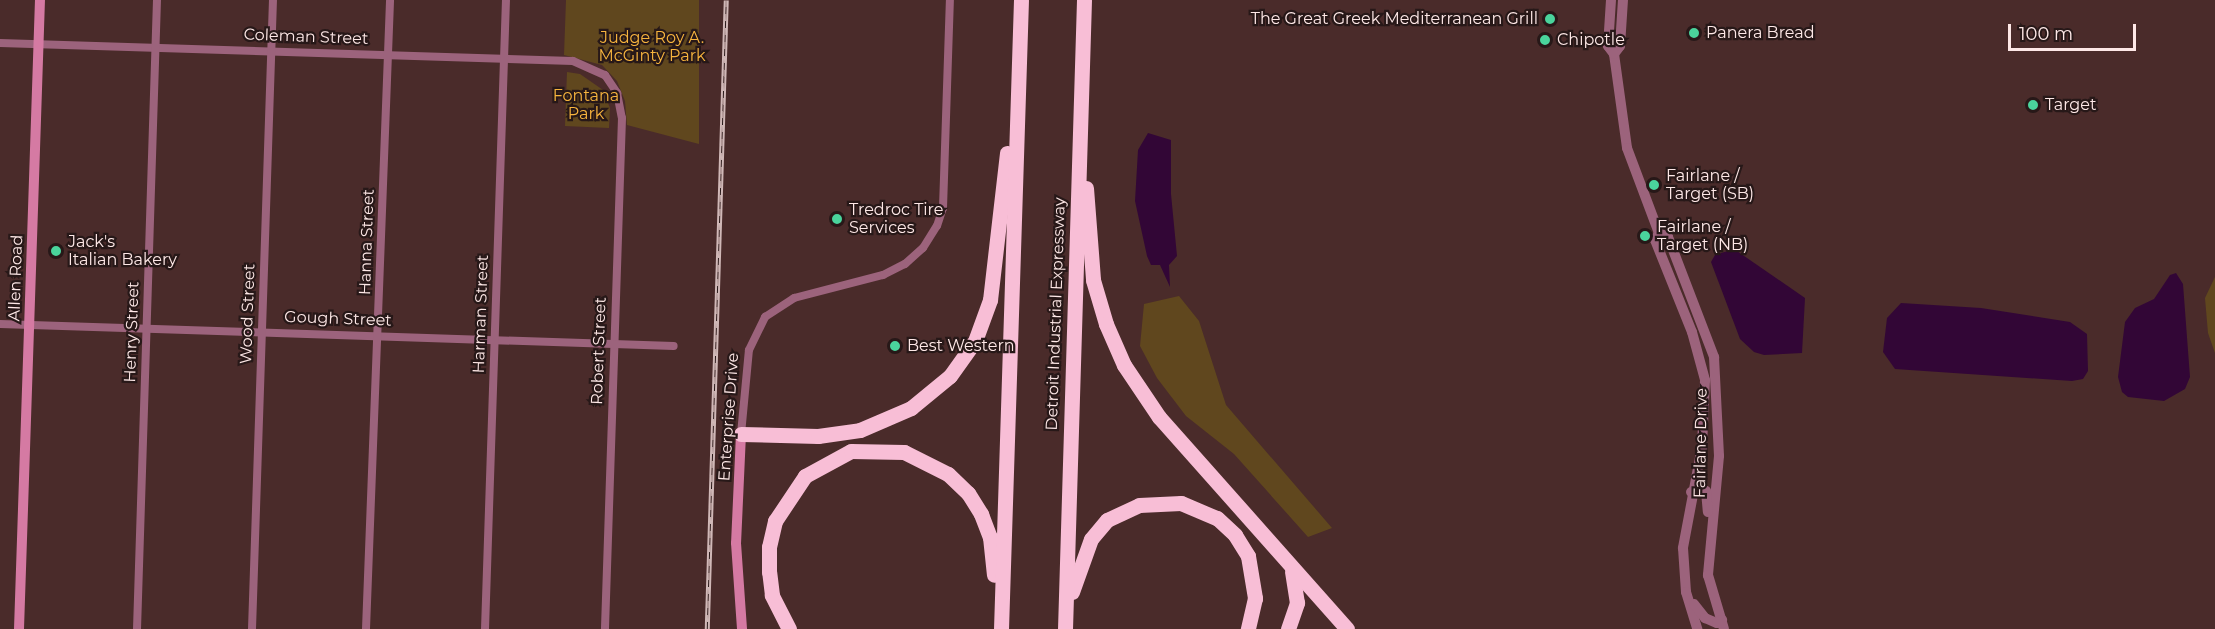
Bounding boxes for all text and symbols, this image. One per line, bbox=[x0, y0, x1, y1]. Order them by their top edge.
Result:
place label: The Great Greek Mediterranean Grill bbox=[1251, 9, 1538, 29]
marker: The Great Greek Mediterranean Grill bbox=[1543, 12, 1557, 26]
scale bar bbox=[2011, 12, 2138, 50]
place label: Panera Bread bbox=[1706, 23, 1815, 43]
text: 100 m bbox=[2019, 23, 2073, 45]
street label: Coleman Street bbox=[243, 25, 369, 49]
marker: Panera Bread bbox=[1687, 26, 1701, 40]
park label: Judge Roy A. McGinty Park bbox=[598, 28, 706, 66]
place label: Chipotle bbox=[1557, 30, 1625, 50]
marker: Chipotle bbox=[1538, 33, 1552, 47]
park label: Fontana Park bbox=[553, 86, 619, 124]
place label: Target bbox=[2045, 95, 2096, 115]
marker: Target bbox=[2026, 98, 2040, 112]
place label: Fairlane / Target (SB) bbox=[1666, 166, 1754, 204]
marker: Fairlane / Target (SB) bbox=[1647, 178, 1661, 192]
street label: Hanna Street bbox=[356, 189, 378, 295]
street label: Detroit Industrial Expressway bbox=[1042, 197, 1070, 431]
place label: Tredroc Tire Services bbox=[849, 200, 943, 238]
marker: Tredroc Tire Services bbox=[830, 212, 844, 226]
place label: Fairlane / Target (NB) bbox=[1657, 217, 1748, 255]
marker: Fairlane / Target (NB) bbox=[1638, 229, 1652, 243]
place label: Jack's Italian Bakery bbox=[68, 232, 177, 270]
street label: Allen Road bbox=[5, 234, 27, 322]
marker: Jack's Italian Bakery bbox=[49, 244, 63, 258]
street label: Harman Street bbox=[469, 254, 493, 374]
street label: Wood Street bbox=[237, 264, 259, 364]
street label: Henry Street bbox=[121, 281, 143, 383]
street label: Robert Street bbox=[588, 297, 610, 405]
street label: Gough Street bbox=[284, 308, 392, 330]
place label: Best Western bbox=[907, 336, 1015, 356]
marker: Best Western bbox=[888, 339, 902, 353]
street label: Enterprise Drive bbox=[715, 352, 743, 482]
street label: Fairlane Drive bbox=[1690, 388, 1712, 498]

